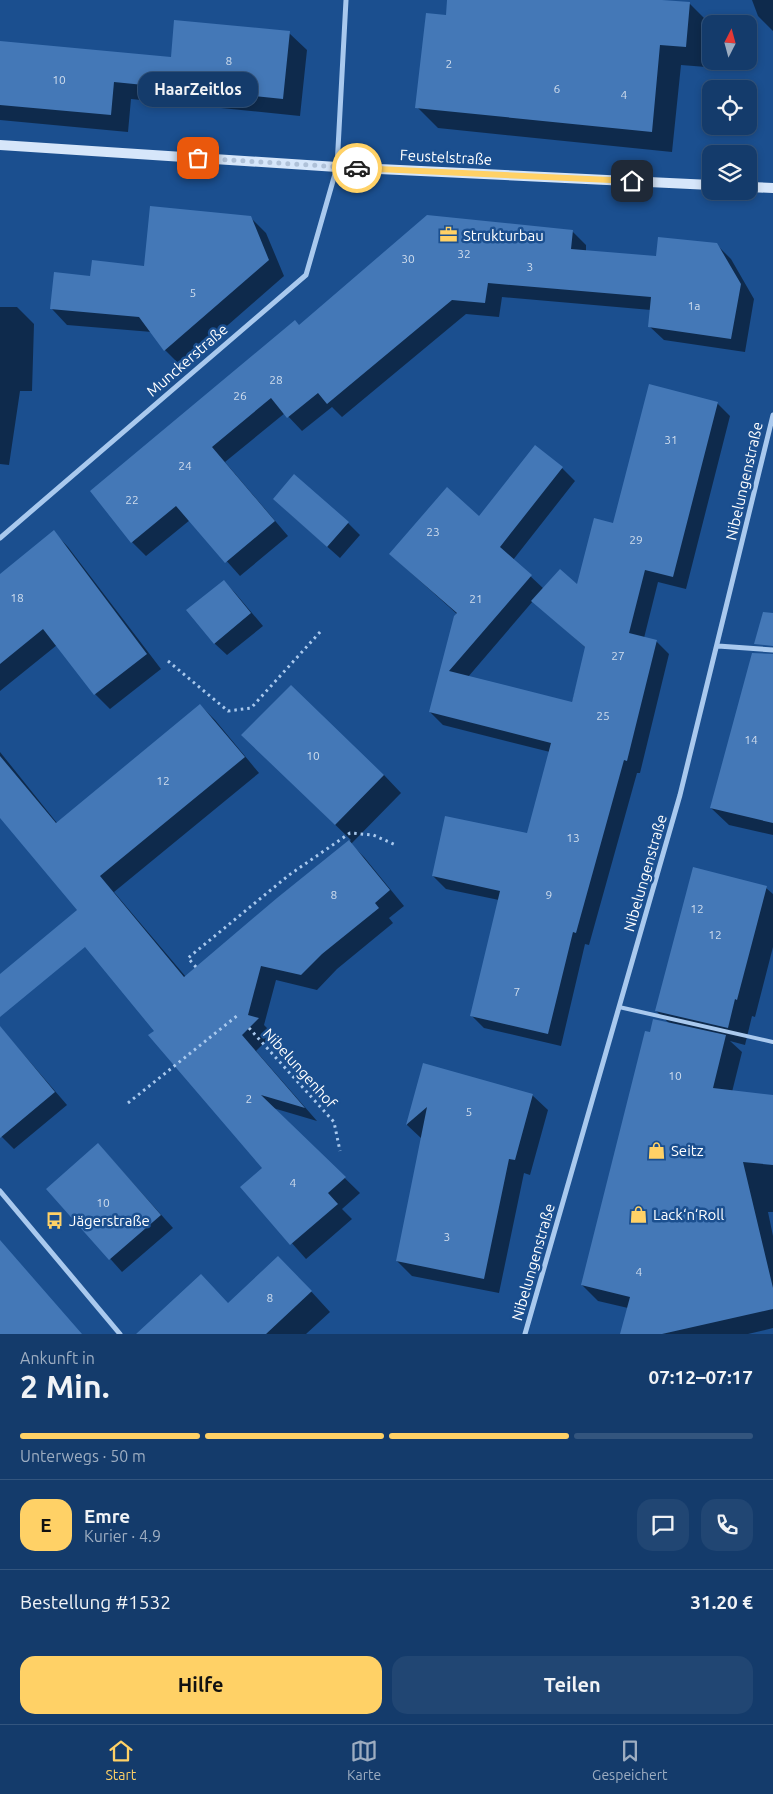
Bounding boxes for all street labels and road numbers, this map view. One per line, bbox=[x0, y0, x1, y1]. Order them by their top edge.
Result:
street label: Feustelstraße bbox=[399, 146, 493, 168]
street label: Munckerstraße bbox=[143, 320, 231, 400]
street label: Nibelungenstraße bbox=[722, 420, 766, 542]
street label: Nibelungenstraße bbox=[620, 812, 670, 934]
street label: Nibelungenhof bbox=[260, 1025, 340, 1111]
street label: Nibelungenstraße bbox=[508, 1201, 558, 1323]

